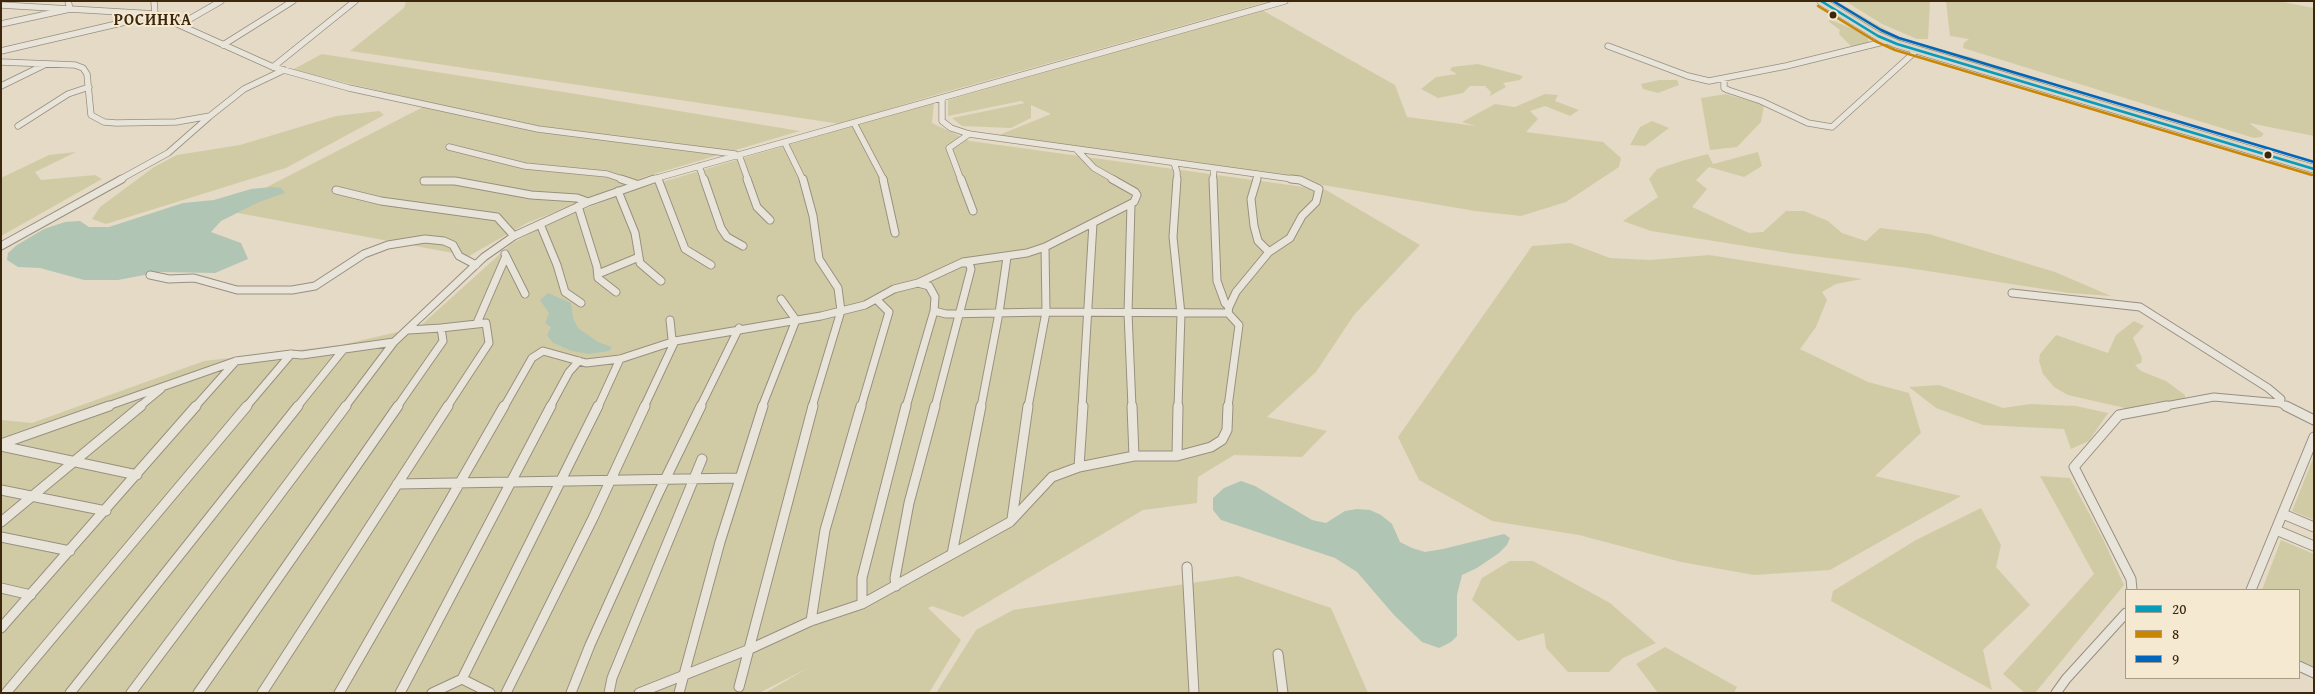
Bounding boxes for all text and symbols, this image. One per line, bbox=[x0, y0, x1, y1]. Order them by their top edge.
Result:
unlabelled marker bbox=[1828, 10, 1838, 20]
district label: РОСИНКА bbox=[113, 11, 193, 31]
unlabelled marker bbox=[2263, 150, 2273, 160]
legend bbox=[2125, 589, 2300, 679]
text: 20 bbox=[2172, 598, 2186, 619]
text: 8 bbox=[2172, 623, 2179, 644]
text: 9 bbox=[2172, 648, 2179, 669]

